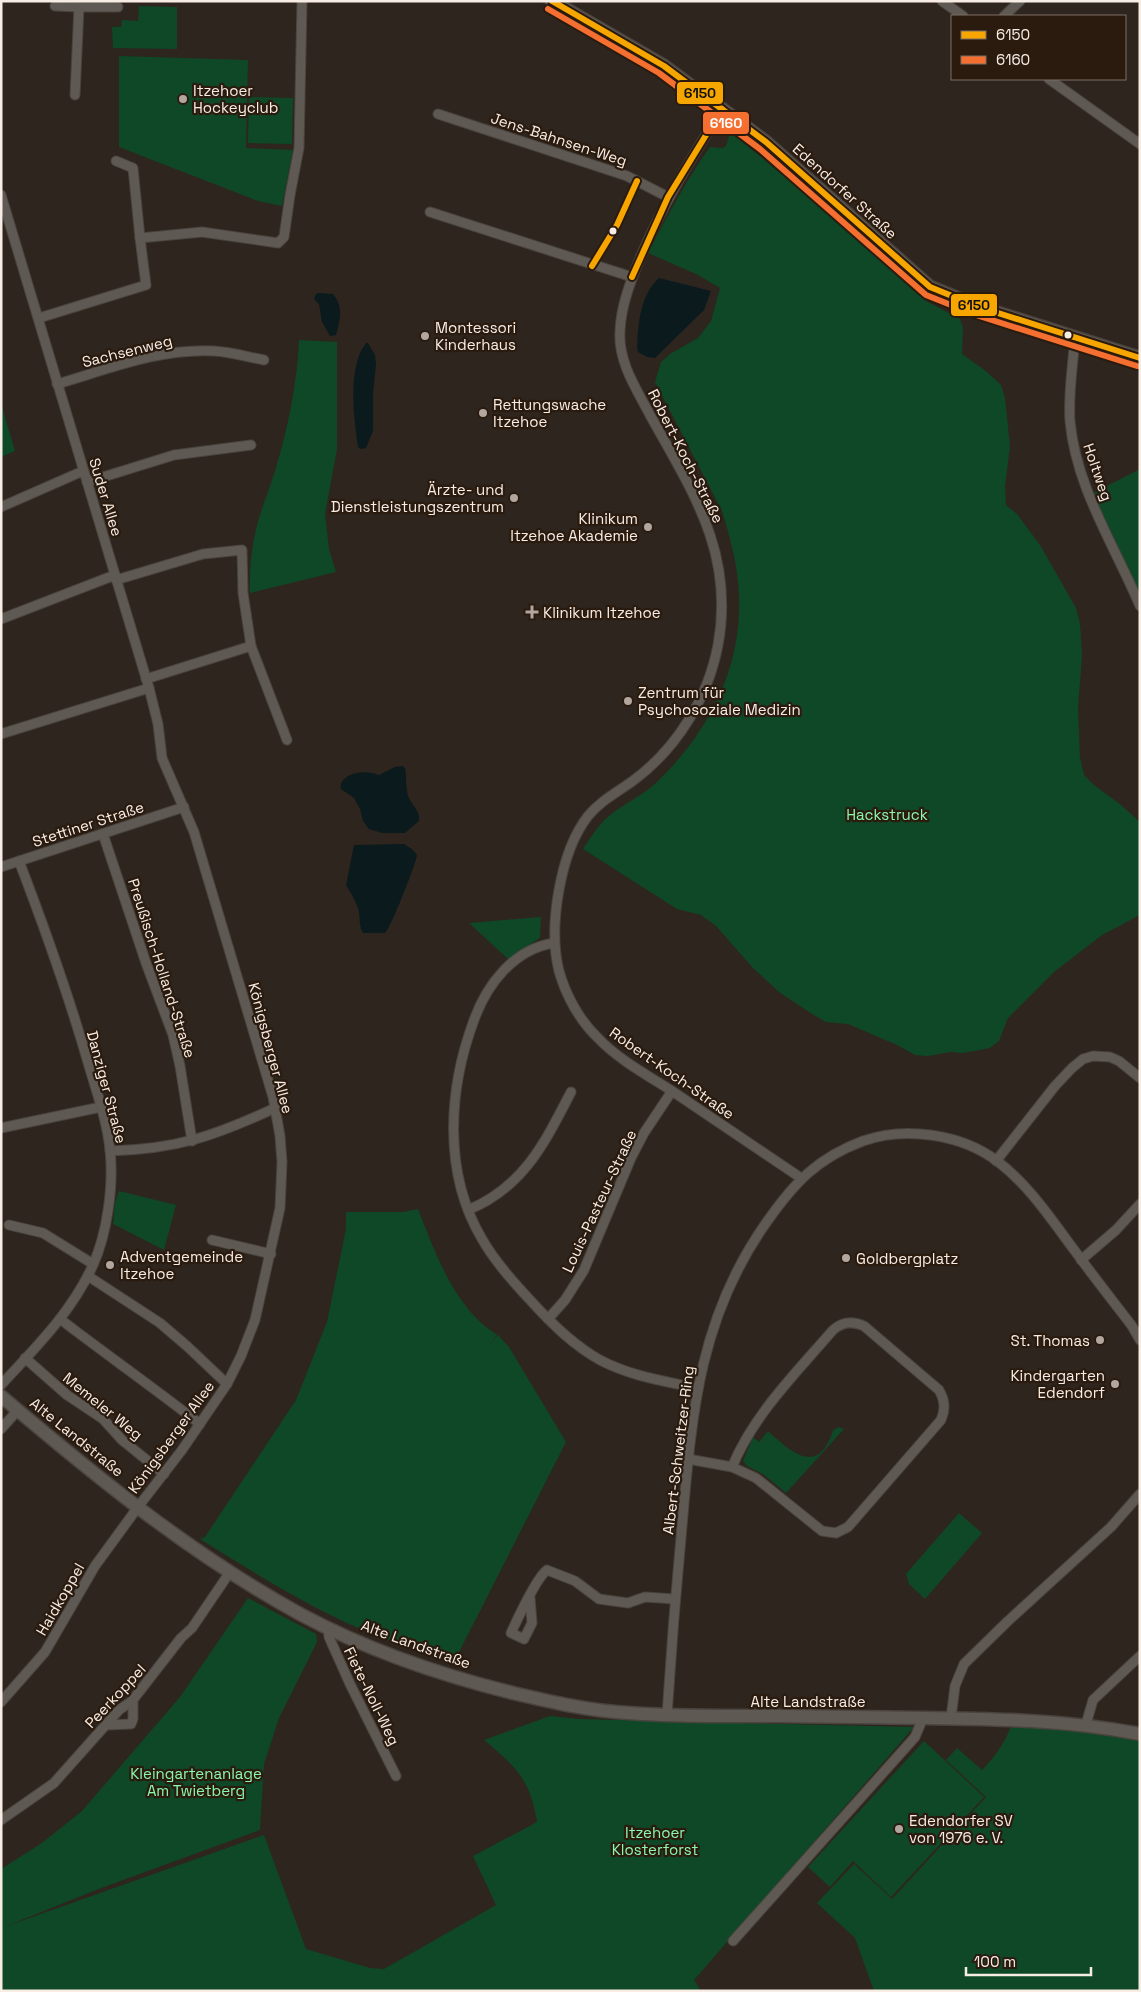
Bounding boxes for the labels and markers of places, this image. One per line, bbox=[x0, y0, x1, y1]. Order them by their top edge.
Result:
place label: Itzehoer Hockeyclub bbox=[193, 81, 278, 117]
marker: Itzehoer Hockeyclub bbox=[177, 93, 189, 105]
unlabelled marker bbox=[608, 226, 618, 236]
place label: Montessori Kinderhaus bbox=[435, 318, 516, 354]
marker: Montessori Kinderhaus bbox=[419, 330, 431, 342]
unlabelled marker bbox=[1063, 330, 1073, 340]
place label: Rettungswache Itzehoe bbox=[493, 395, 606, 431]
marker: Rettungswache Itzehoe bbox=[477, 407, 489, 419]
place label: Ärzte- und Dienstleistungszentrum bbox=[331, 480, 504, 516]
marker: Ärzte- und Dienstleistungszentrum bbox=[508, 492, 520, 504]
place label: Klinikum Itzehoe Akademie bbox=[510, 509, 638, 545]
marker: Klinikum Itzehoe Akademie bbox=[642, 521, 654, 533]
place label: Klinikum Itzehoe bbox=[543, 603, 661, 622]
marker: Klinikum Itzehoe bbox=[525, 605, 539, 619]
place label: Zentrum für Psychosoziale Medizin bbox=[638, 683, 801, 719]
marker: Zentrum für Psychosoziale Medizin bbox=[622, 695, 634, 707]
place label: Adventgemeinde Itzehoe bbox=[120, 1247, 243, 1283]
place label: Goldbergplatz bbox=[856, 1249, 958, 1268]
marker: Goldbergplatz bbox=[840, 1252, 852, 1264]
marker: Adventgemeinde Itzehoe bbox=[104, 1259, 116, 1271]
place label: St. Thomas bbox=[1010, 1331, 1090, 1350]
marker: St. Thomas bbox=[1094, 1334, 1106, 1346]
place label: Kindergarten Edendorf bbox=[1010, 1366, 1105, 1402]
marker: Kindergarten Edendorf bbox=[1109, 1378, 1121, 1390]
place label: Edendorfer SV von 1976 e. V. bbox=[909, 1811, 1013, 1847]
marker: Edendorfer SV von 1976 e. V. bbox=[893, 1823, 905, 1835]

